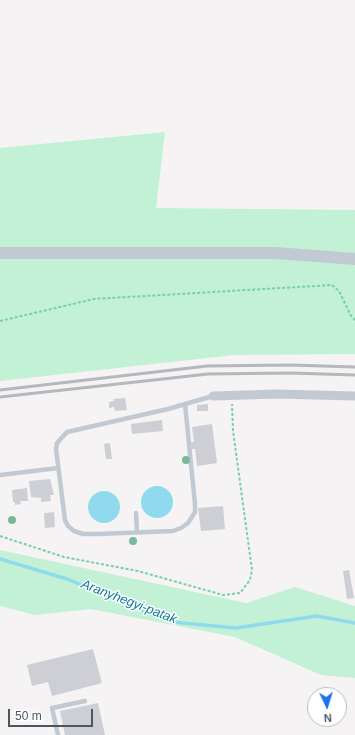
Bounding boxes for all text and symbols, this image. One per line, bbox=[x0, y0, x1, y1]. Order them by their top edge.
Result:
water label: Aranyhegyi-patak bbox=[79, 577, 179, 627]
north arrow bbox=[307, 687, 347, 727]
scale bar bbox=[10, 701, 95, 727]
text: 50 m bbox=[15, 709, 42, 723]
text: N bbox=[323, 712, 332, 724]

